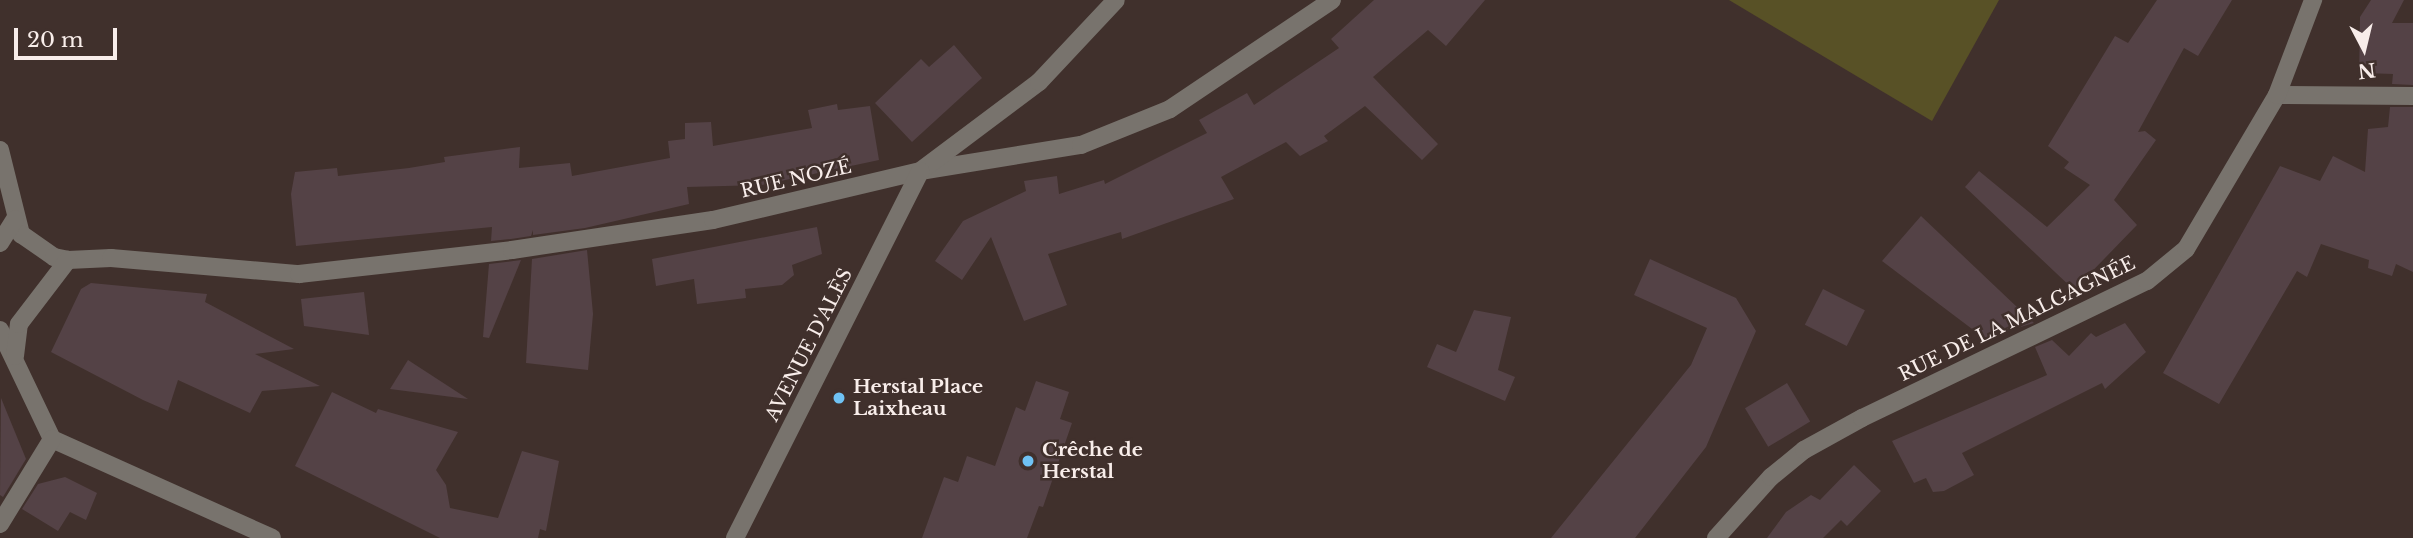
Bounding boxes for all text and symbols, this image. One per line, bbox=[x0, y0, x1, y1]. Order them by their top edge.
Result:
scale bar bbox=[18, 14, 121, 58]
north arrow bbox=[2329, 14, 2399, 84]
text: 20 m bbox=[27, 27, 84, 53]
text: N bbox=[2356, 58, 2377, 83]
street label: RUE NOZÉ bbox=[738, 155, 854, 203]
street label: RUE DE LA MALGAGNÉE bbox=[1895, 252, 2139, 386]
street label: AVENUE D'ALÈS bbox=[761, 265, 857, 425]
place label: Herstal Place Laixheau bbox=[853, 376, 983, 420]
marker: Herstal Place Laixheau bbox=[831, 390, 847, 406]
place label: Crêche de Herstal bbox=[1042, 439, 1143, 483]
marker: Crêche de Herstal bbox=[1020, 453, 1036, 469]

